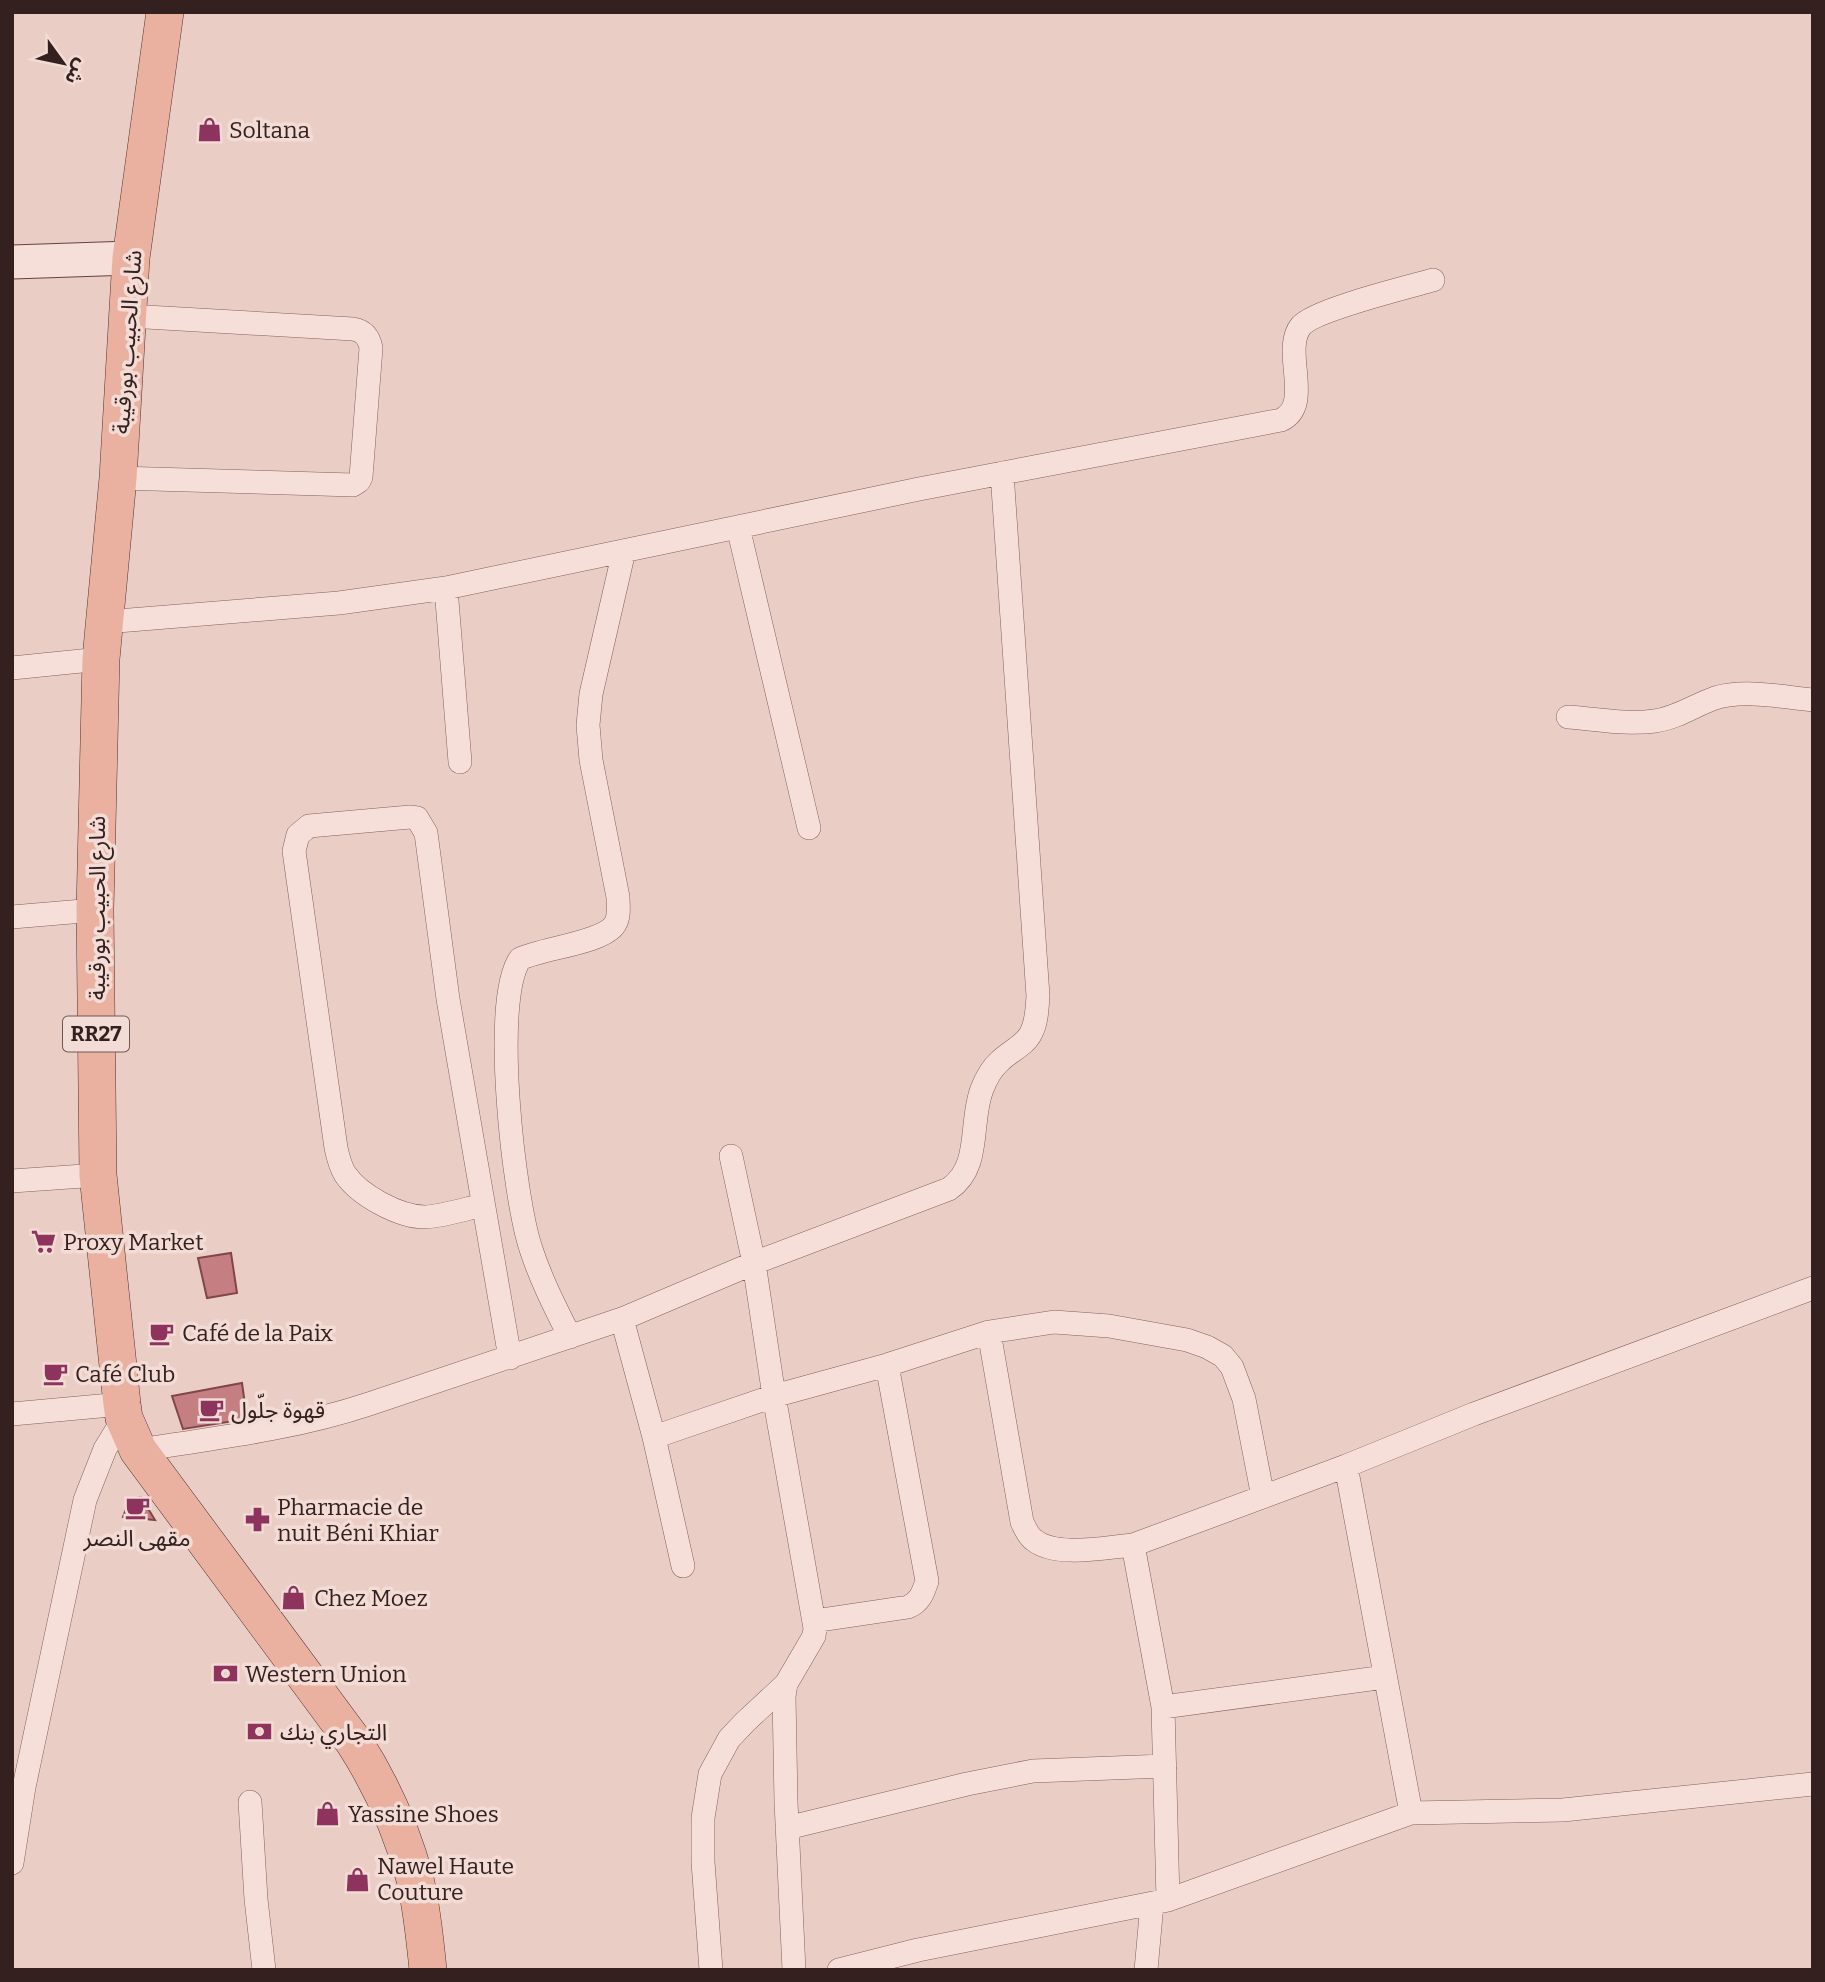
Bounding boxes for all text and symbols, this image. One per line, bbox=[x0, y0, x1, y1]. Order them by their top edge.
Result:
north arrow bbox=[28, 28, 98, 98]
text: ش bbox=[60, 55, 94, 89]
shop icon: Soltana bbox=[195, 116, 223, 144]
place label: Soltana bbox=[229, 116, 311, 144]
street label: شارع الحبيب بورقيبة bbox=[107, 249, 150, 435]
street label: شارع الحبيب بورقيبة bbox=[83, 816, 114, 1000]
road number: RR27 bbox=[63, 1016, 129, 1052]
supermarket icon: Proxy Market bbox=[29, 1228, 57, 1256]
place label: Proxy Market bbox=[63, 1228, 203, 1256]
cafe icon: Café de la Paix bbox=[148, 1319, 176, 1347]
place label: Café de la Paix bbox=[182, 1319, 333, 1347]
cafe icon: Café Club bbox=[41, 1360, 69, 1388]
place label: Café Club bbox=[75, 1360, 175, 1388]
place label: قهوة جلّول bbox=[231, 1393, 325, 1424]
cafe icon: قهوة جلّول bbox=[197, 1396, 225, 1424]
place label: Pharmacie de nuit Béni Khiar bbox=[277, 1493, 439, 1547]
cafe icon: مقهى النصر bbox=[123, 1494, 151, 1522]
pharmacy icon: Pharmacie de nuit Béni Khiar bbox=[243, 1506, 271, 1534]
place label: مقهى النصر bbox=[83, 1524, 190, 1552]
shop icon: Chez Moez bbox=[280, 1584, 308, 1612]
place label: Chez Moez bbox=[314, 1584, 428, 1612]
bank icon: Western Union bbox=[211, 1660, 239, 1688]
place label: Western Union bbox=[245, 1660, 407, 1688]
bank icon: التجاري بنك bbox=[246, 1718, 274, 1746]
place label: التجاري بنك bbox=[280, 1718, 387, 1749]
shop icon: Yassine Shoes bbox=[314, 1800, 342, 1828]
place label: Yassine Shoes bbox=[348, 1800, 499, 1828]
place label: Nawel Haute Couture bbox=[377, 1852, 514, 1906]
shop icon: Nawel Haute Couture bbox=[343, 1865, 371, 1893]

